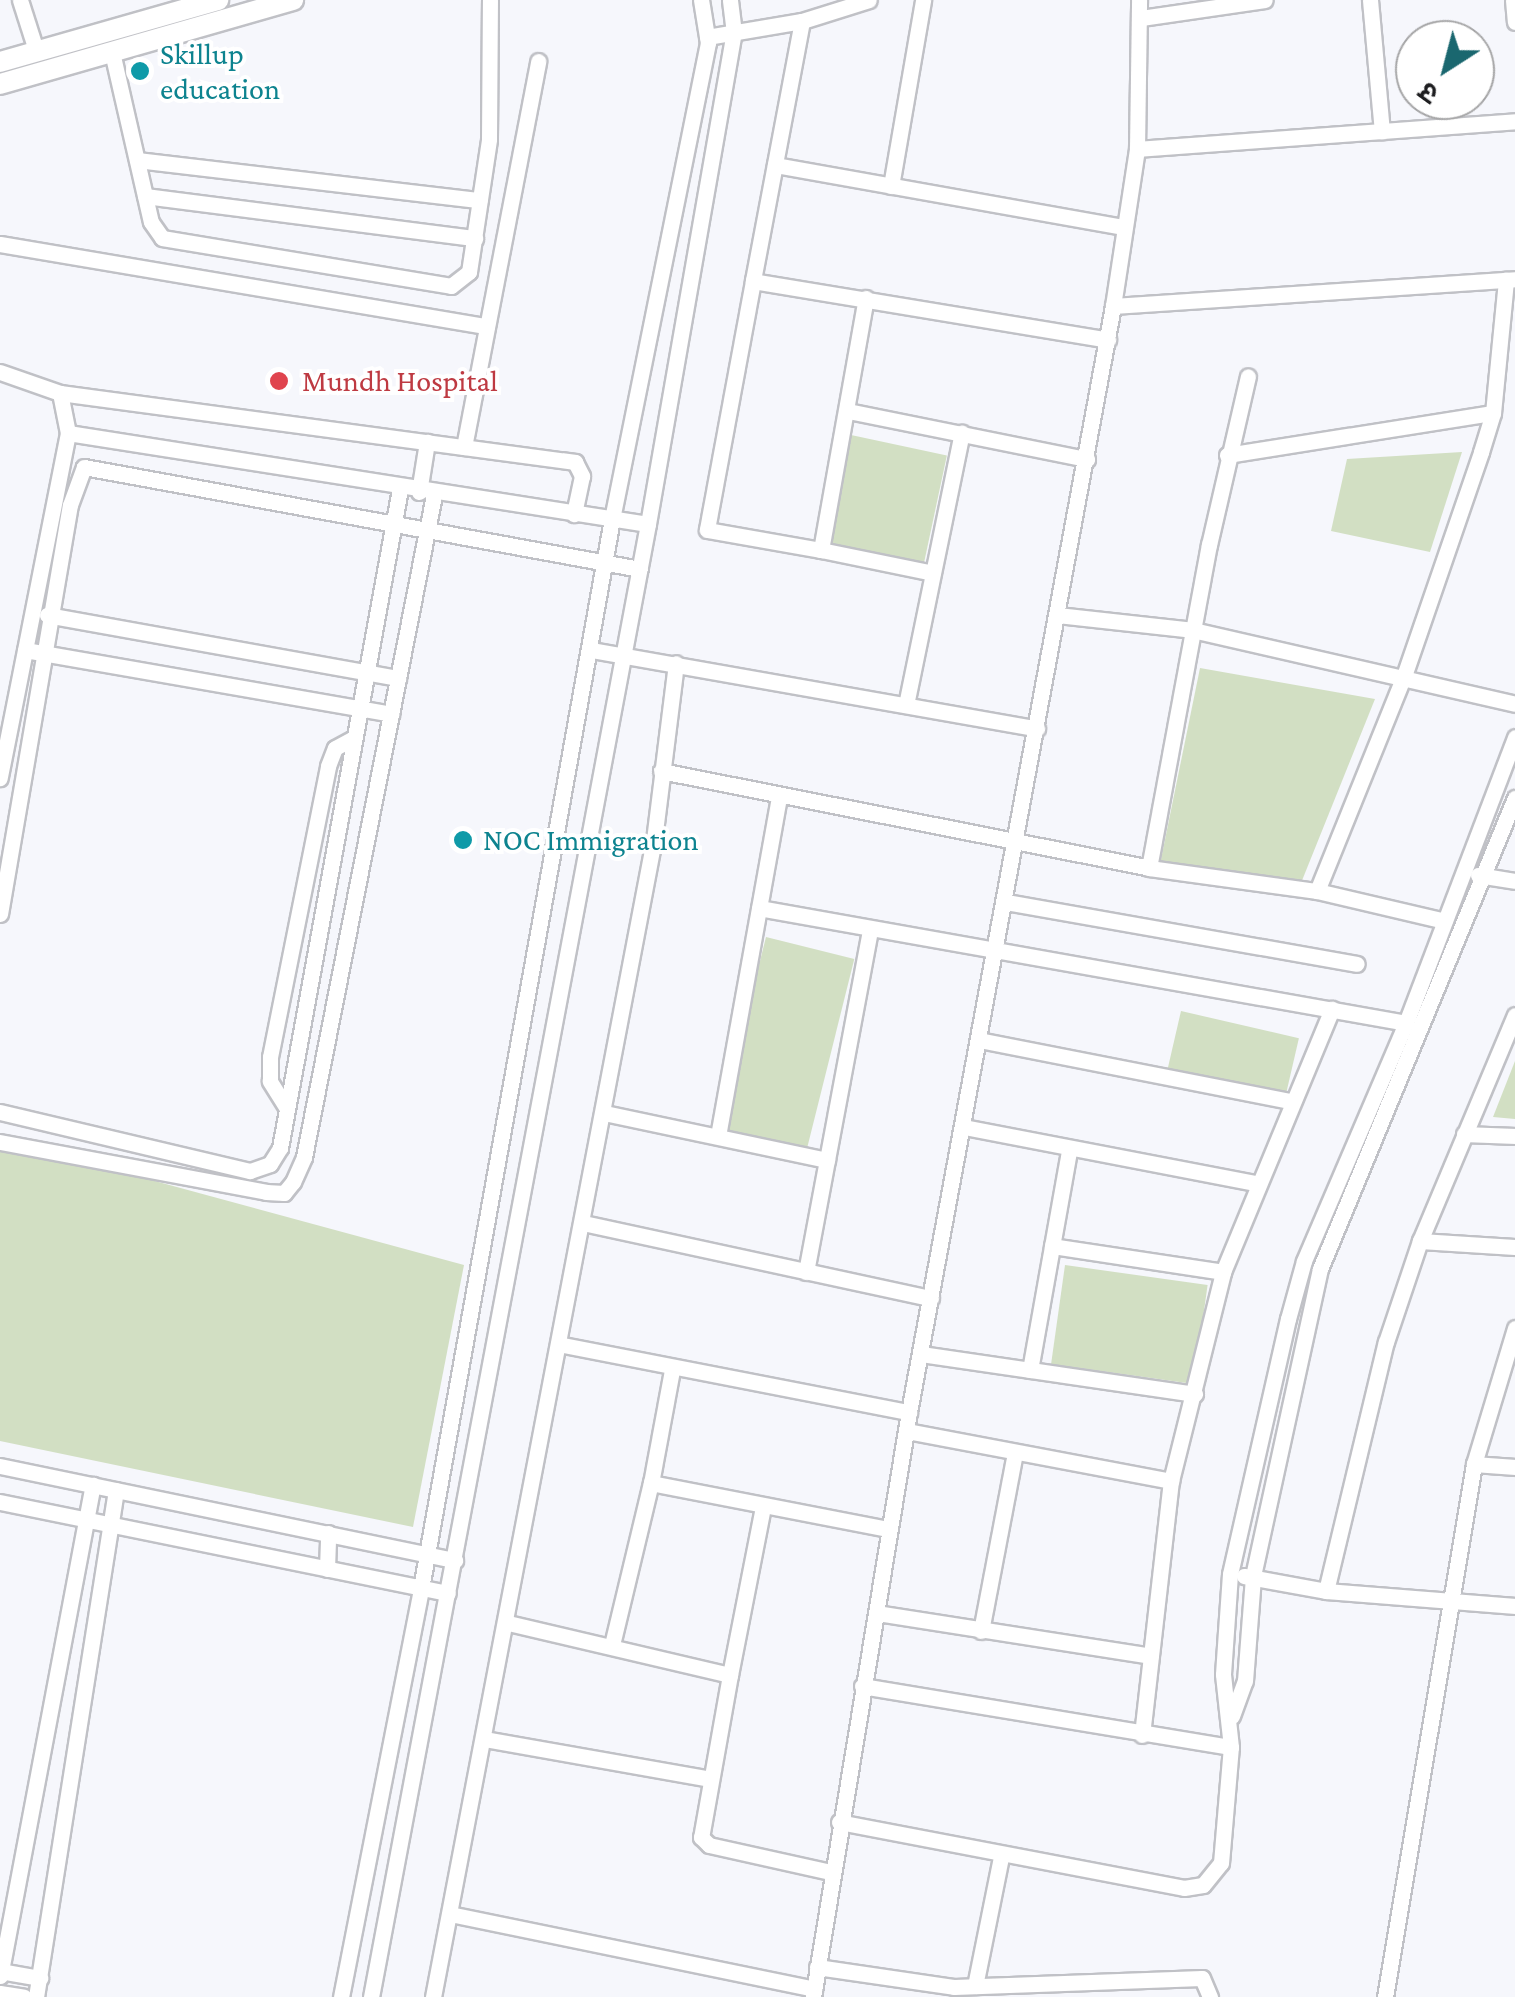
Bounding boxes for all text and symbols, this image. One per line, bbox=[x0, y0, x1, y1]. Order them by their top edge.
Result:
north arrow bbox=[1395, 20, 1495, 120]
place label: Skillup education bbox=[160, 36, 280, 106]
marker: Skillup education bbox=[129, 60, 151, 82]
text: उ bbox=[1413, 76, 1444, 110]
place label: Mundh Hospital bbox=[302, 363, 498, 399]
marker: Mundh Hospital bbox=[266, 368, 292, 394]
place label: NOC Immigration bbox=[483, 822, 699, 858]
marker: NOC Immigration bbox=[452, 829, 474, 851]

